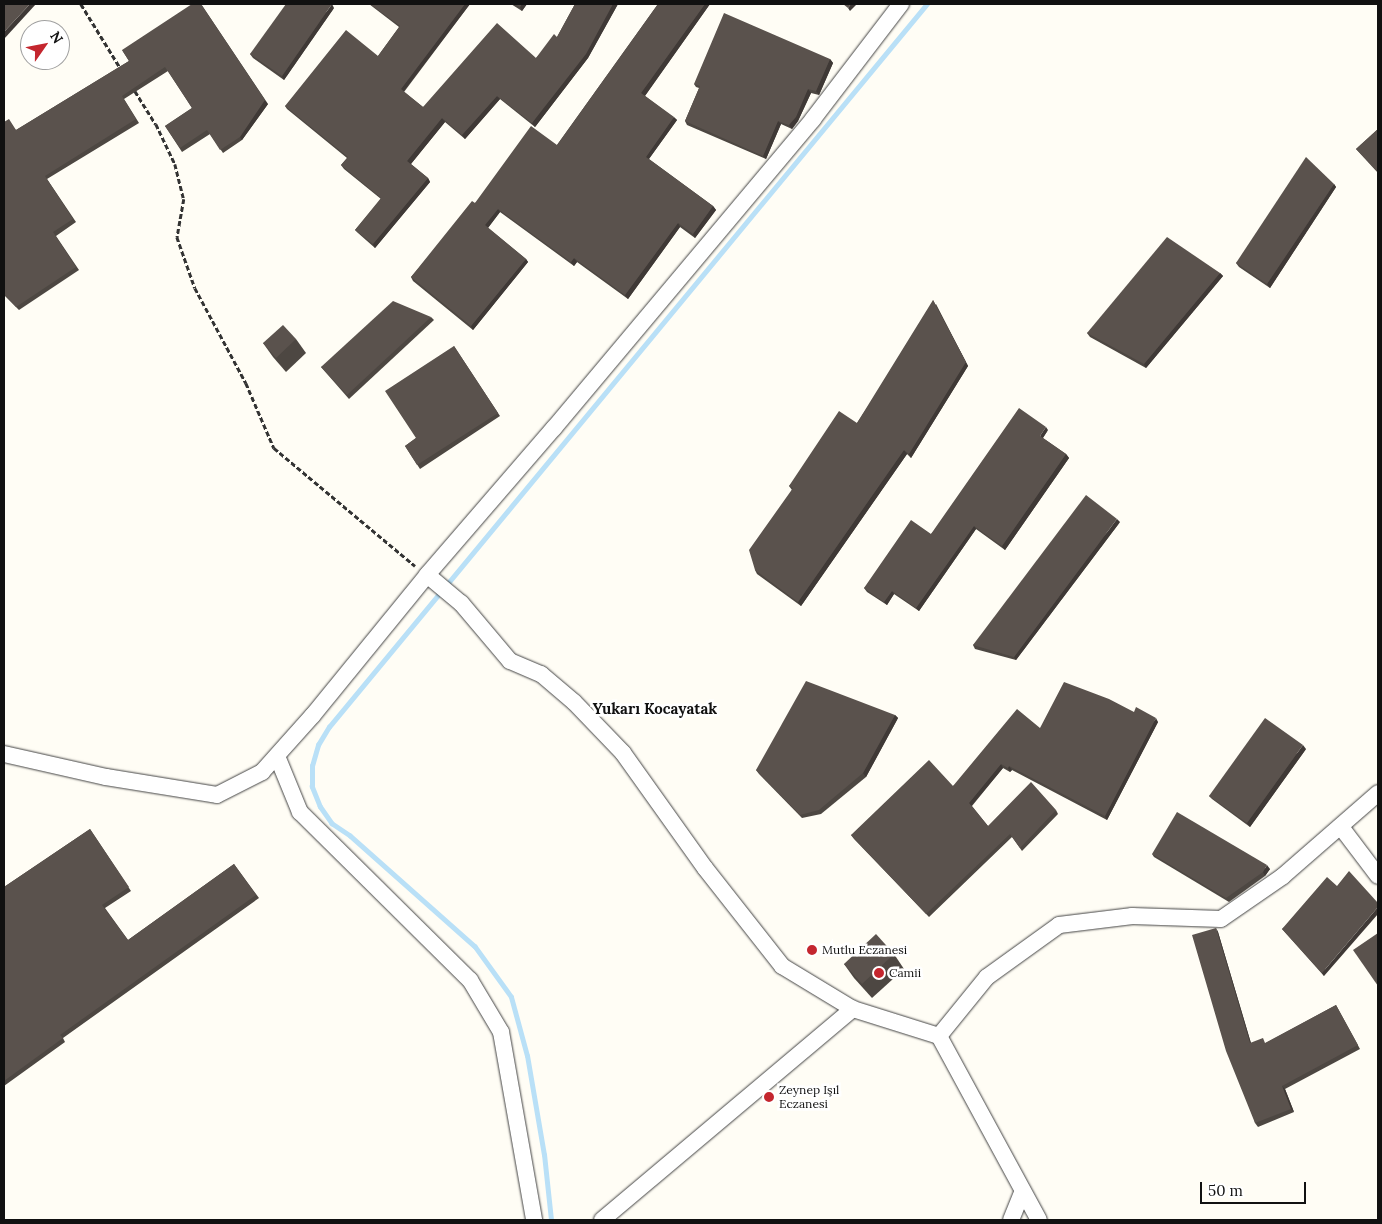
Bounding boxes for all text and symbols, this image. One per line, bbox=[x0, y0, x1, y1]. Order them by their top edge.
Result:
north arrow bbox=[20, 20, 70, 70]
text: N bbox=[46, 28, 67, 47]
district label: Yukarı Kocayatak bbox=[593, 700, 717, 718]
place label: Mutlu Eczanesi bbox=[822, 943, 907, 957]
marker: Mutlu Eczanesi bbox=[806, 944, 818, 956]
place label: Camii bbox=[889, 966, 921, 980]
marker: Camii bbox=[873, 967, 885, 979]
place label: Zeynep Işıl Eczanesi bbox=[779, 1083, 839, 1111]
marker: Zeynep Işıl Eczanesi bbox=[763, 1091, 775, 1103]
scale bar bbox=[1202, 1172, 1308, 1204]
text: 50 m bbox=[1208, 1181, 1243, 1200]

